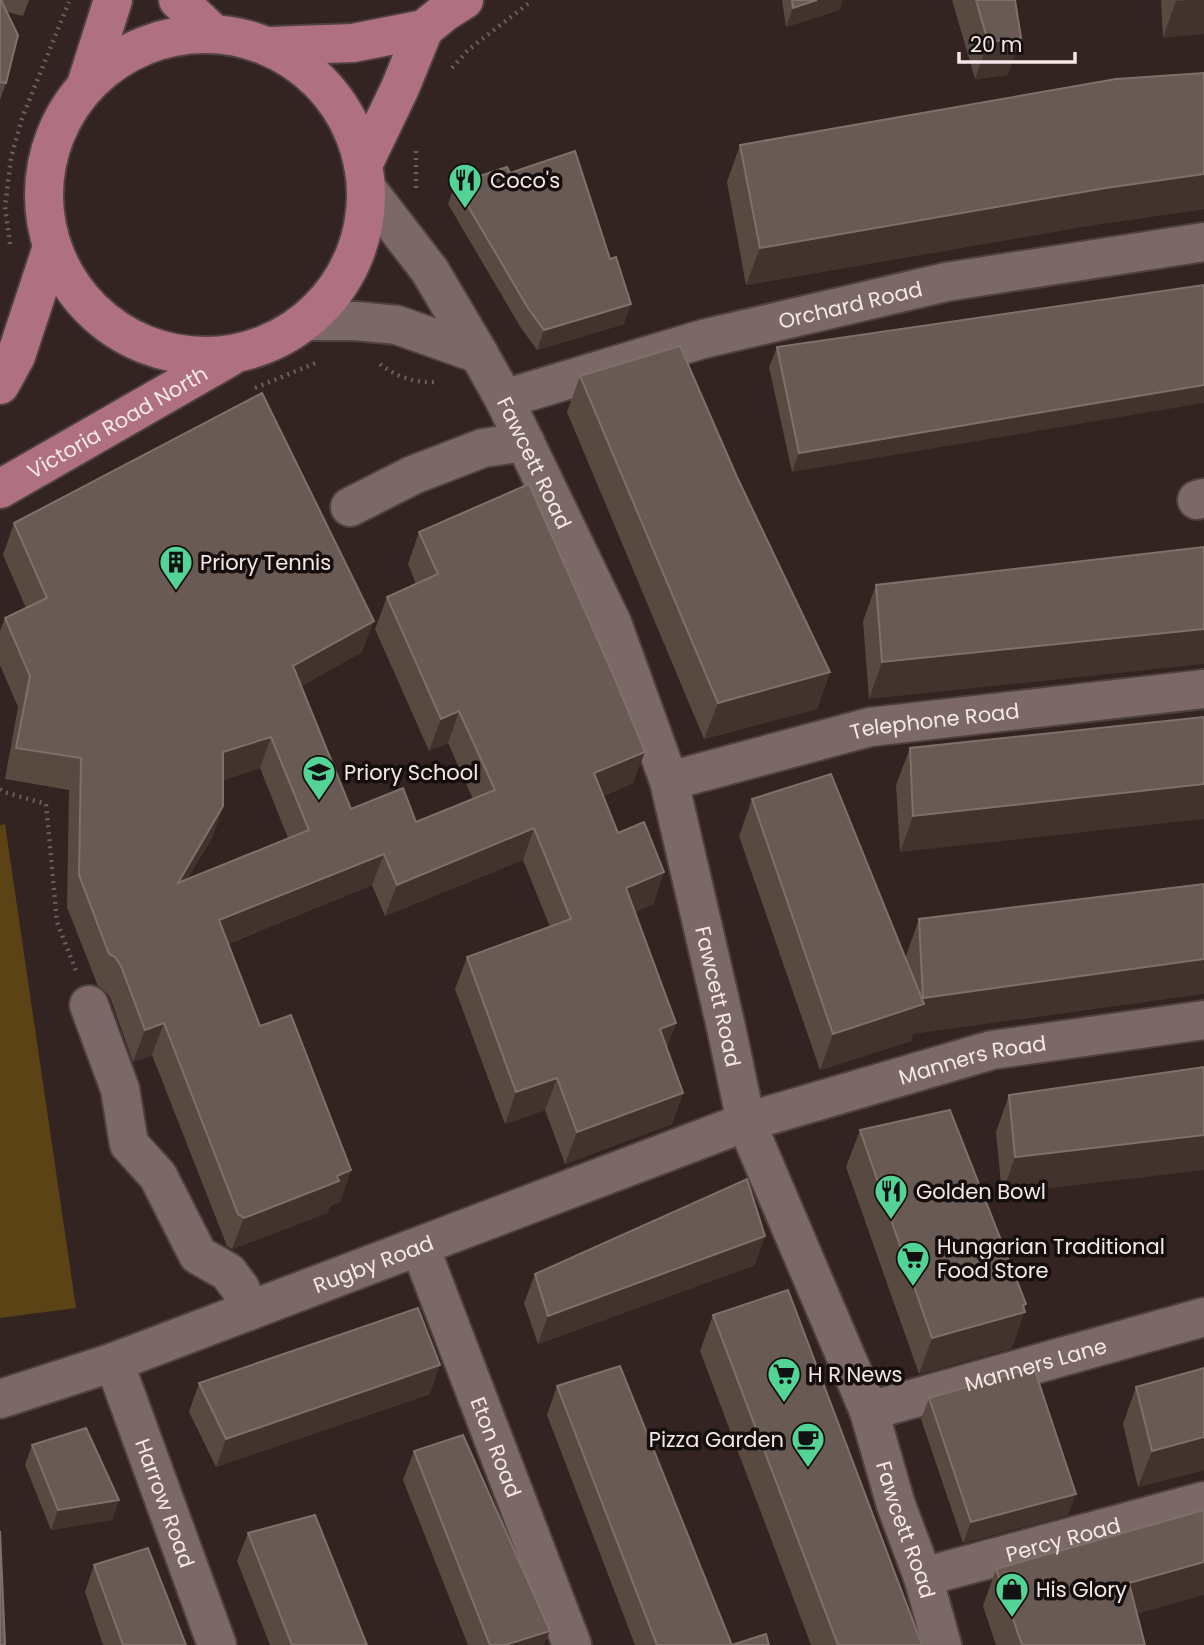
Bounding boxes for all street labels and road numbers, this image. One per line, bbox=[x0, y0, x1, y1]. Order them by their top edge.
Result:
street label: Orchard Road bbox=[775, 274, 925, 335]
street label: Victoria Road North bbox=[22, 359, 213, 485]
street label: Fawcett Road bbox=[491, 392, 579, 534]
street label: Telephone Road bbox=[847, 696, 1021, 746]
street label: Fawcett Road bbox=[689, 923, 748, 1069]
street label: Manners Road bbox=[895, 1028, 1048, 1091]
street label: Rugby Road bbox=[309, 1228, 437, 1300]
street label: Manners Lane bbox=[961, 1331, 1110, 1398]
street label: Eton Road bbox=[464, 1392, 529, 1501]
street label: Harrow Road bbox=[129, 1434, 202, 1572]
street label: Fawcett Road bbox=[870, 1458, 943, 1602]
street label: Percy Road bbox=[1002, 1510, 1124, 1569]

